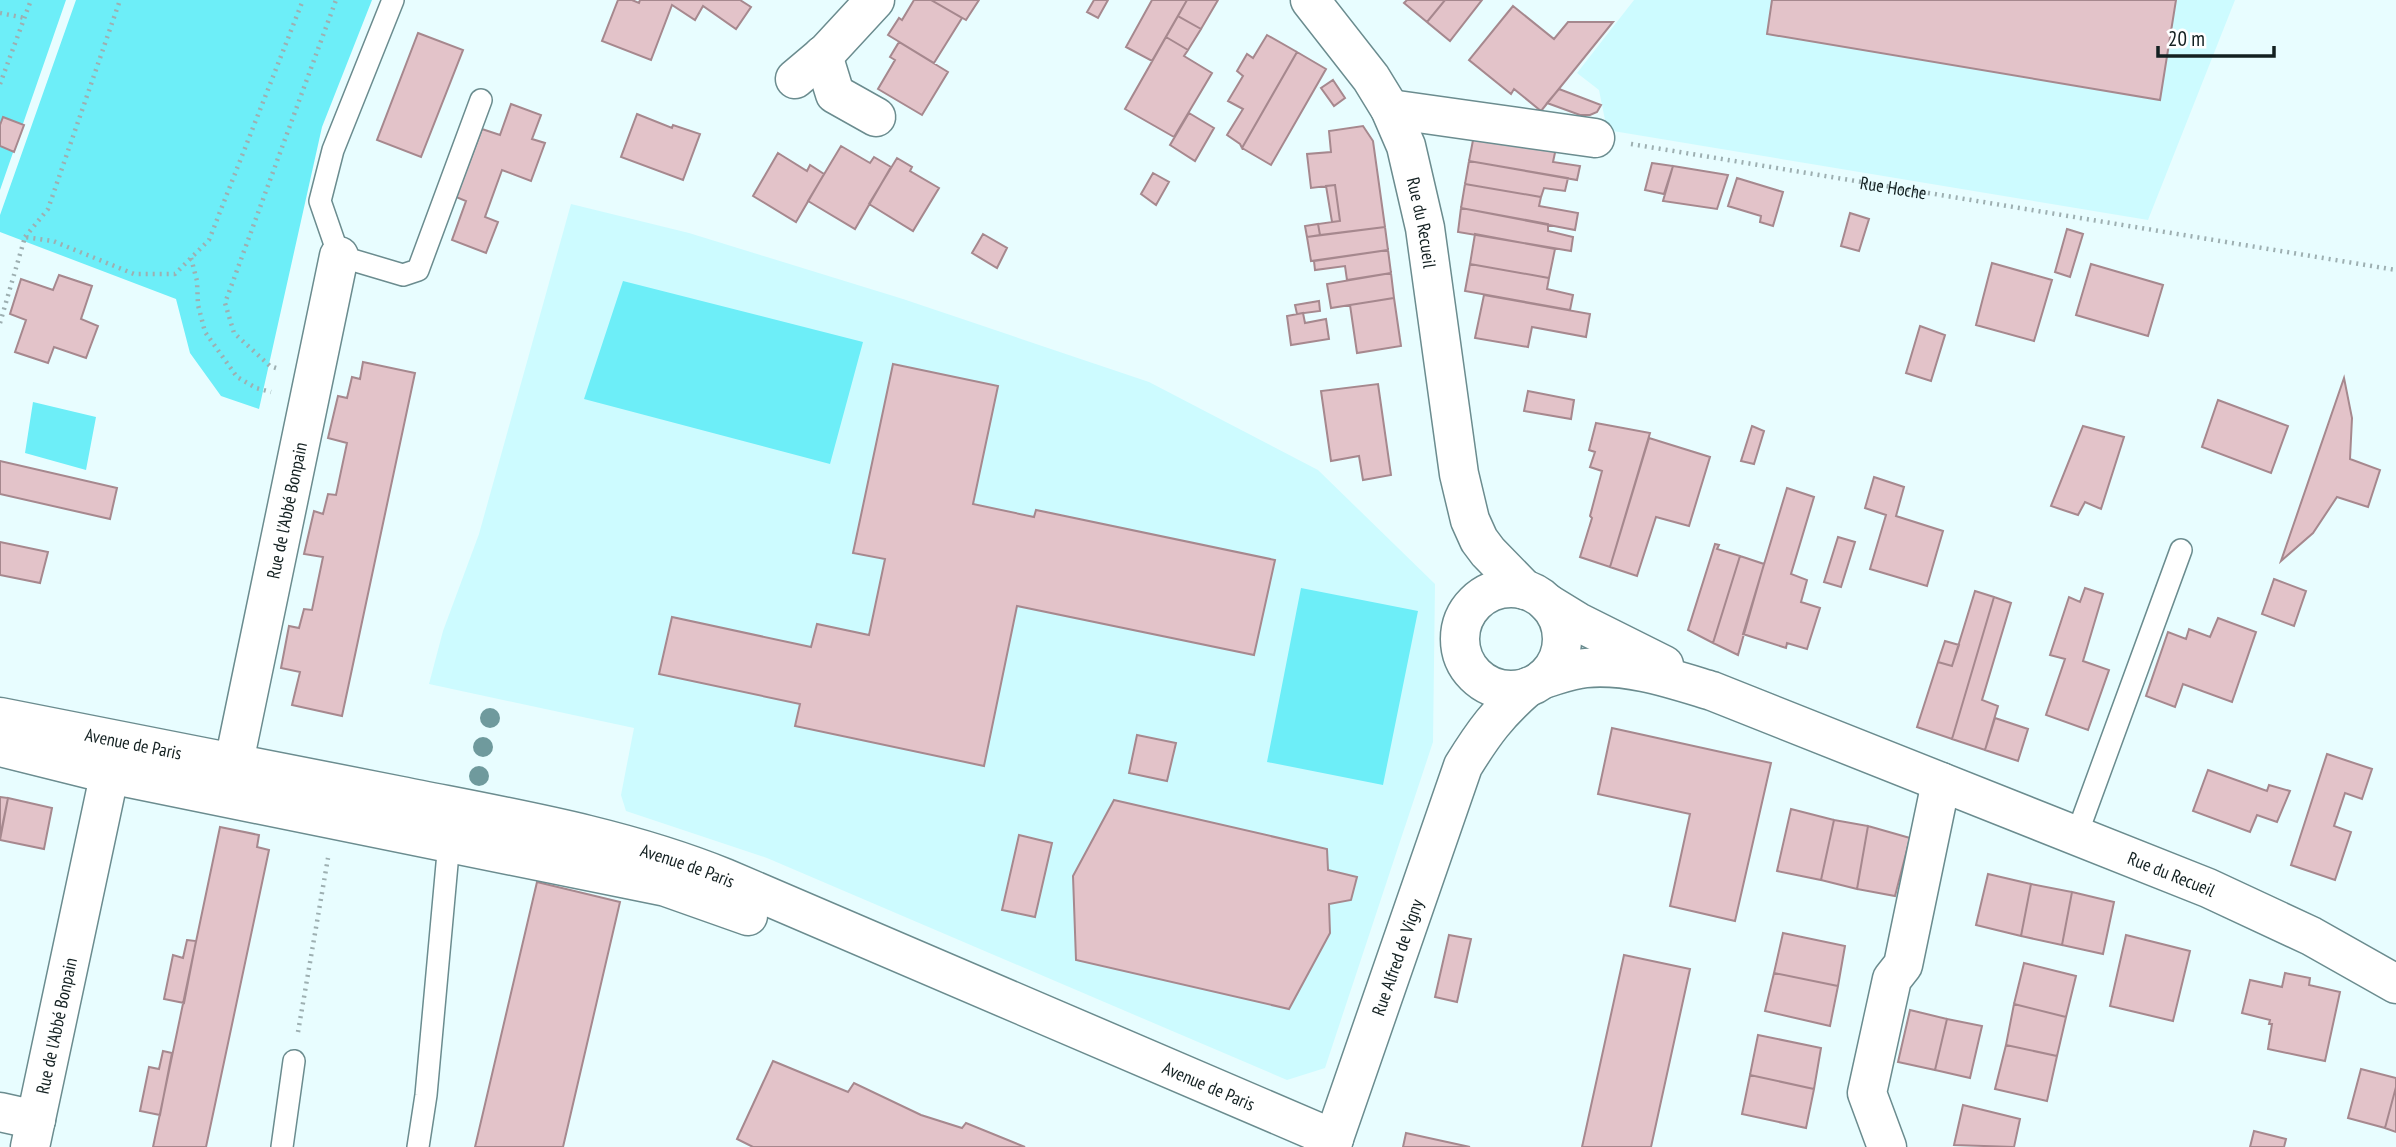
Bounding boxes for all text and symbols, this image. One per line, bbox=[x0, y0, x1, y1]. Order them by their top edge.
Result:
scale bar bbox=[2158, 14, 2274, 58]
text: 20 m bbox=[2168, 25, 2205, 52]
street label: Rue Hoche bbox=[1859, 170, 1928, 204]
street label: Rue du Recueil bbox=[1402, 175, 1442, 270]
street label: Rue de l'Abbé Bonpain bbox=[261, 440, 312, 581]
street label: Avenue de Paris bbox=[83, 722, 184, 764]
street label: Avenue de Paris bbox=[638, 838, 738, 892]
street label: Rue du Recueil bbox=[2125, 846, 2220, 902]
street label: Rue Alfred de Vigny bbox=[1366, 895, 1428, 1018]
street label: Rue de l'Abbé Bonpain bbox=[30, 955, 82, 1096]
street label: Avenue de Paris bbox=[1159, 1056, 1259, 1115]

